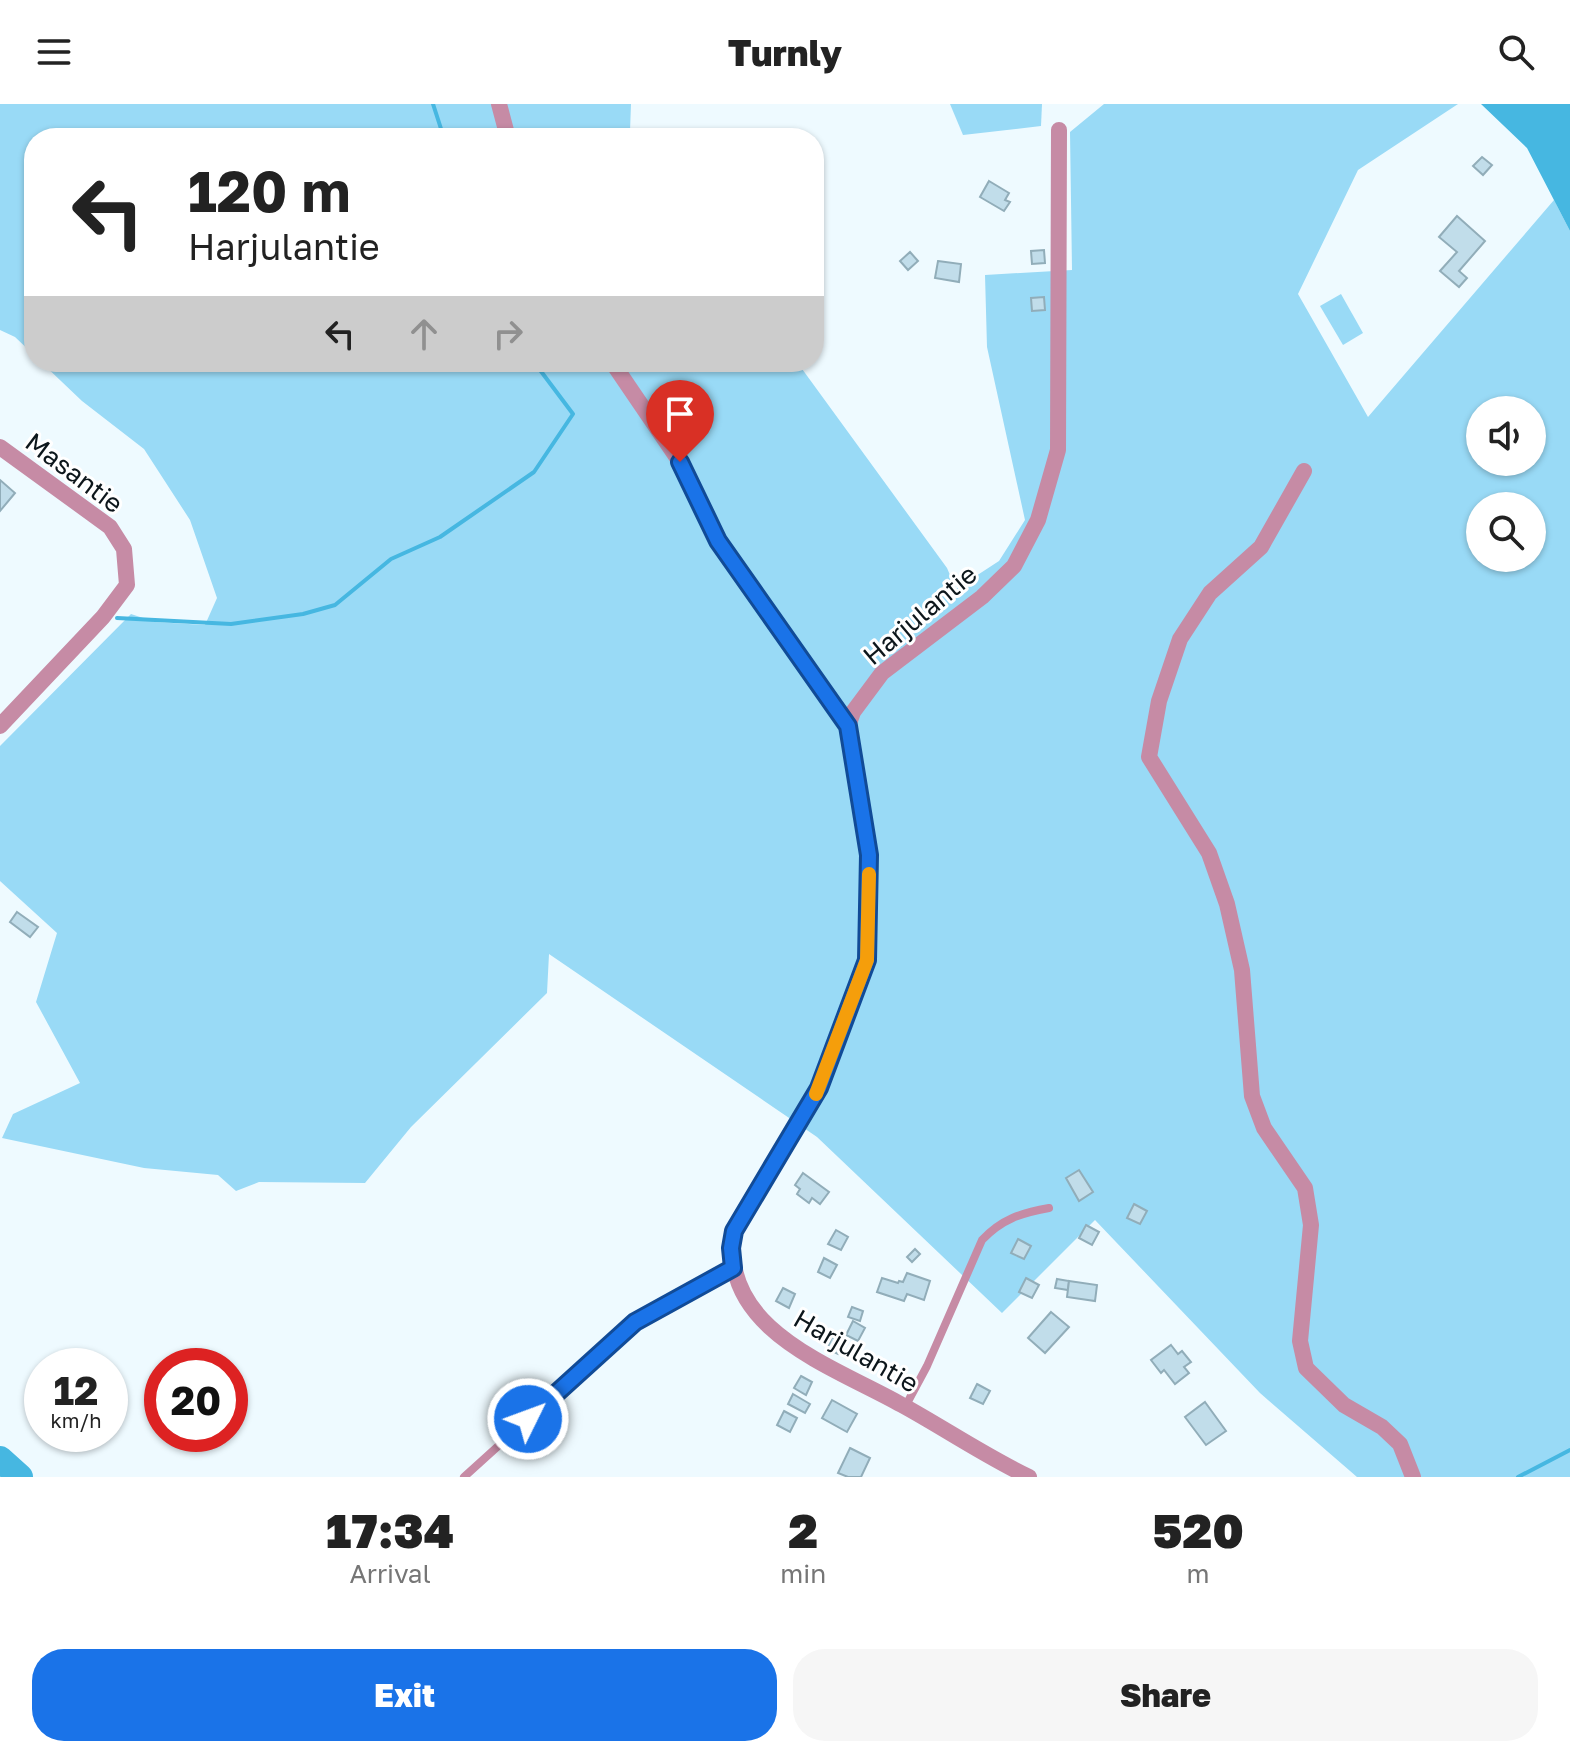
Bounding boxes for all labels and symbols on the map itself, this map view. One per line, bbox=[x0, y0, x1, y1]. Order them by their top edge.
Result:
pin bbox=[646, 380, 714, 462]
street label: Masantie bbox=[20, 426, 129, 519]
street label: Harjulantie bbox=[857, 558, 983, 671]
street label: Harjulantie bbox=[789, 1303, 924, 1399]
speed limit sign: 20 bbox=[144, 1348, 248, 1452]
position arrow bbox=[486, 1377, 570, 1461]

